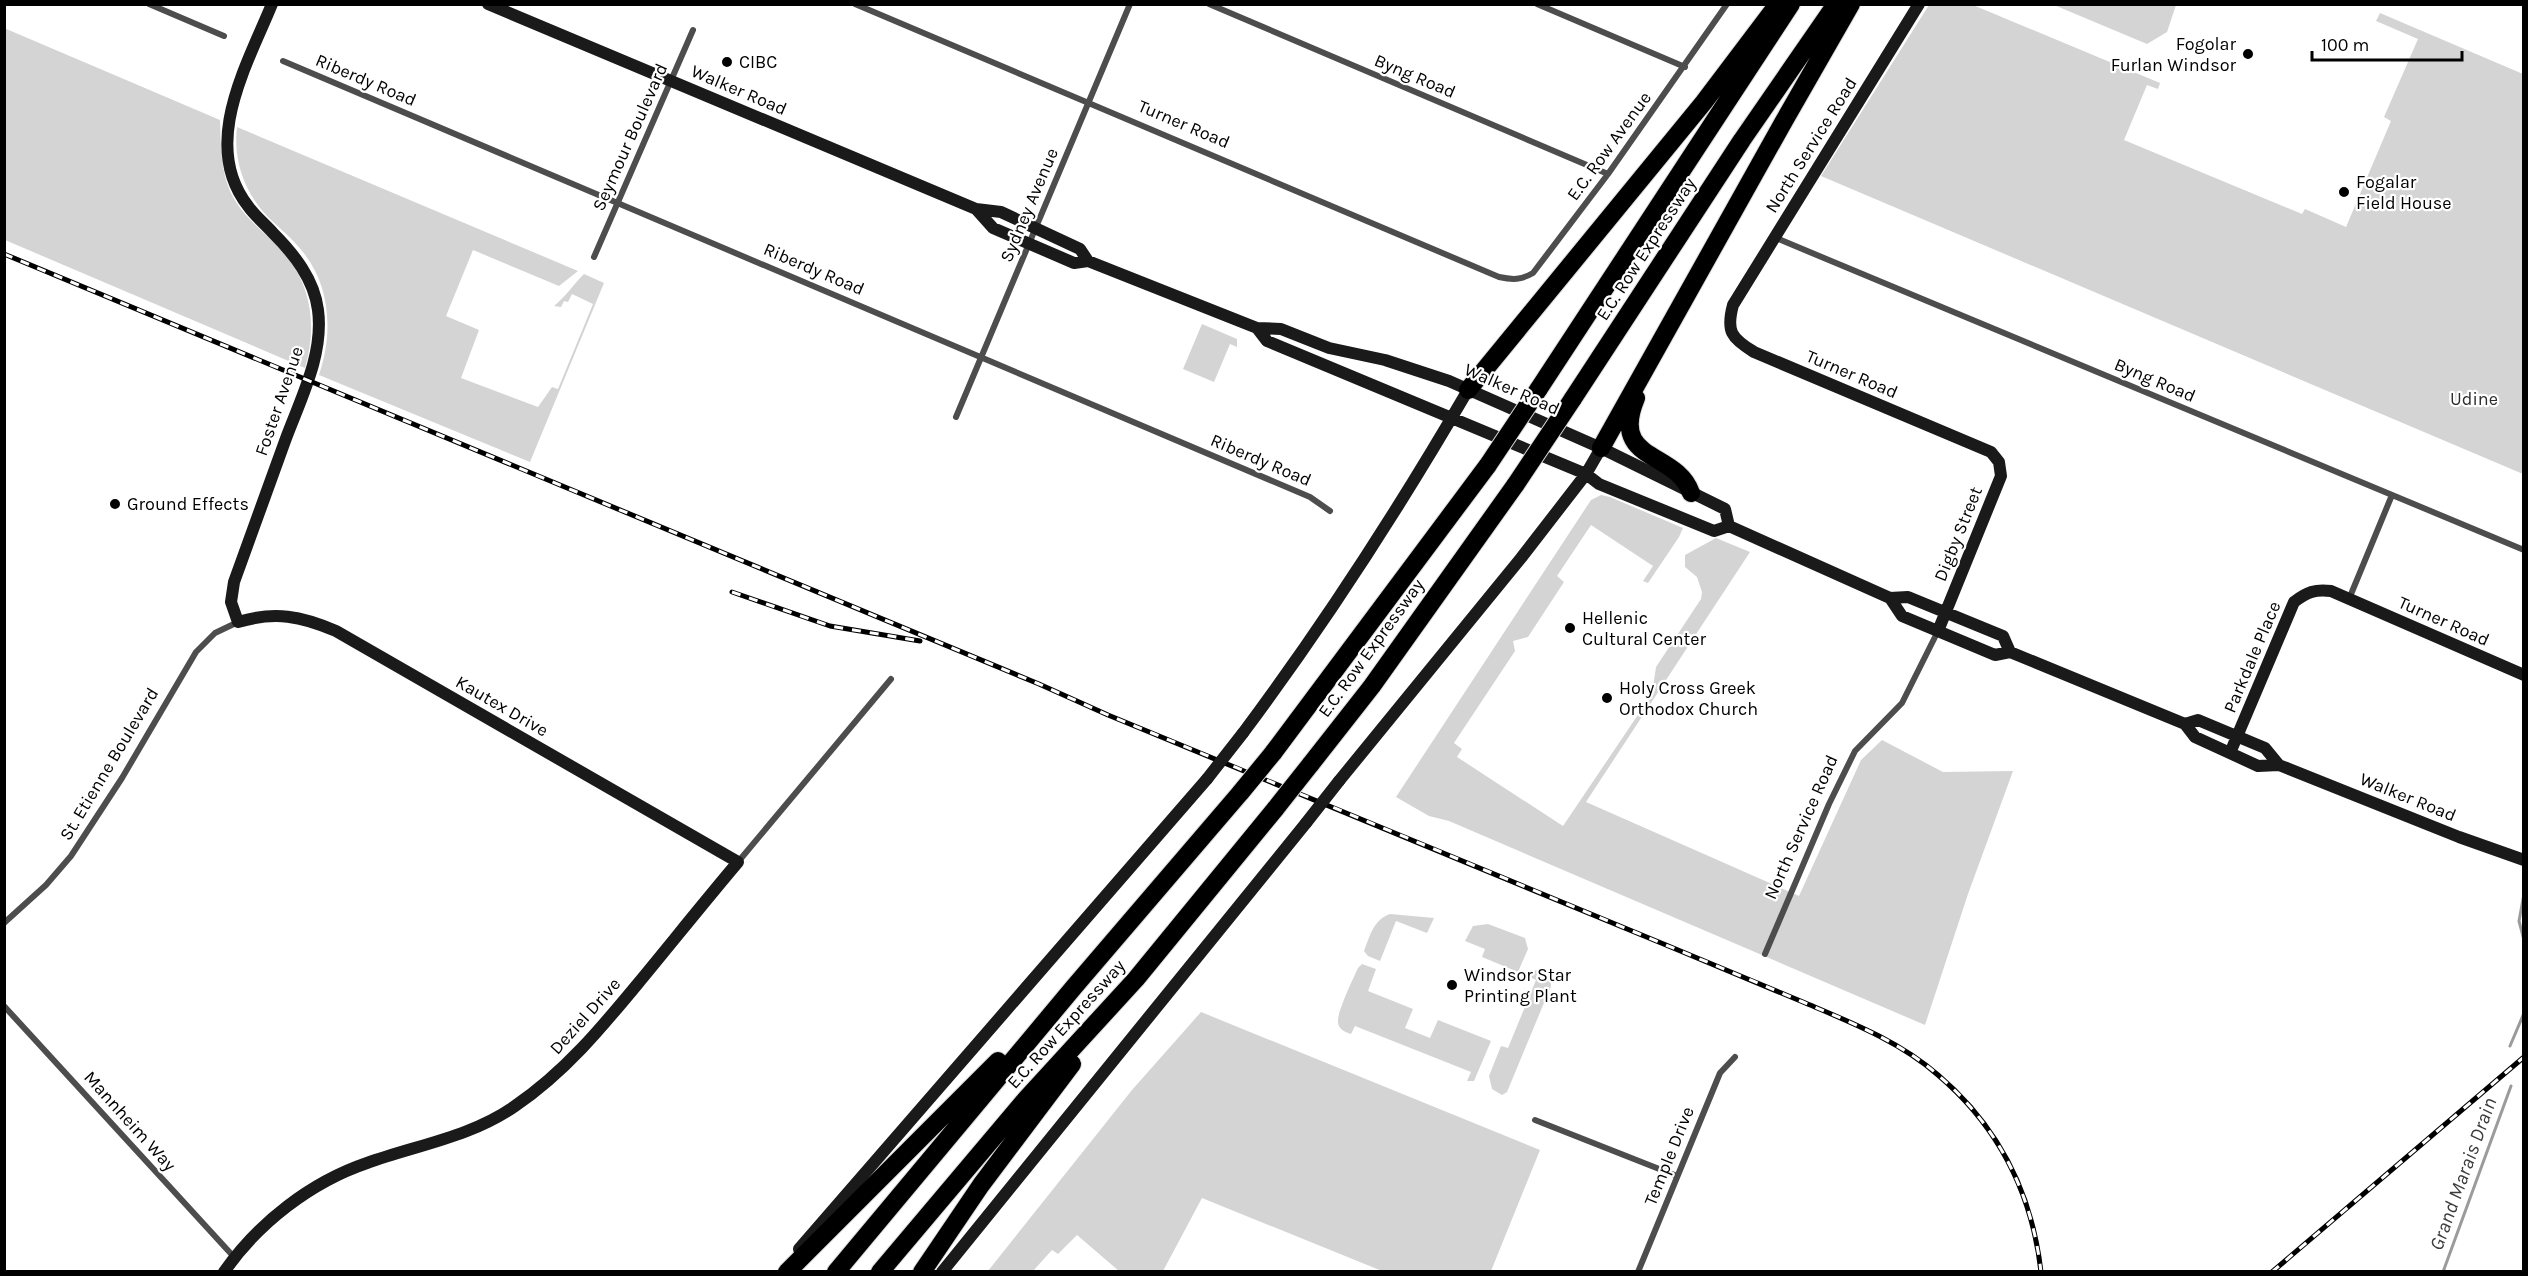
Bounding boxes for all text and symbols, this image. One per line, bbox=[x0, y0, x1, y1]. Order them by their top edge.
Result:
scale bar bbox=[2312, 24, 2462, 62]
place label: Fogolar Furlan Windsor bbox=[2111, 33, 2236, 76]
text: 100 m bbox=[2321, 34, 2369, 56]
marker: Fogolar Furlan Windsor bbox=[2241, 47, 2255, 61]
street label: Riberdy Road bbox=[312, 49, 420, 111]
street label: Byng Road bbox=[1371, 49, 1459, 103]
place label: CIBC bbox=[739, 51, 777, 73]
marker: CIBC bbox=[720, 55, 734, 69]
street label: Seymour Boulevard bbox=[588, 60, 672, 214]
street label: Walker Road bbox=[688, 60, 790, 120]
street label: North Service Road bbox=[1760, 73, 1862, 217]
street label: E.C. Row Avenue bbox=[1562, 87, 1656, 205]
street label: Turner Road bbox=[1135, 95, 1233, 153]
street label: Sydney Avenue bbox=[995, 145, 1063, 265]
place label: Fogalar Field House bbox=[2356, 171, 2452, 214]
street label: E.C. Row Expressway bbox=[1592, 173, 1701, 325]
marker: Fogalar Field House bbox=[2337, 185, 2351, 199]
street label: Riberdy Road bbox=[760, 238, 868, 300]
street label: Foster Avenue bbox=[250, 343, 308, 459]
street label: Turner Road bbox=[1803, 345, 1901, 403]
street label: Byng Road bbox=[2111, 353, 2199, 407]
street label: Walker Road bbox=[1461, 358, 1563, 420]
park label: Udine bbox=[2450, 388, 2498, 410]
street label: Riberdy Road bbox=[1207, 429, 1315, 491]
street label: Digby Street bbox=[1929, 483, 1987, 585]
place label: Ground Effects bbox=[127, 493, 249, 515]
marker: Ground Effects bbox=[108, 497, 122, 511]
street label: E.C. Row Expressway bbox=[1313, 574, 1429, 722]
street label: Turner Road bbox=[2395, 591, 2493, 651]
street label: Parkdale Place bbox=[2219, 598, 2285, 716]
place label: Hellenic Cultural Center bbox=[1582, 607, 1707, 650]
marker: Hellenic Cultural Center bbox=[1563, 621, 1577, 635]
street label: Kautex Drive bbox=[452, 671, 552, 741]
place label: Holy Cross Greek Orthodox Church bbox=[1619, 677, 1758, 720]
street label: St. Etienne Boulevard bbox=[55, 684, 163, 844]
marker: Holy Cross Greek Orthodox Church bbox=[1600, 691, 1614, 705]
street label: North Service Road bbox=[1759, 751, 1843, 903]
street label: Walker Road bbox=[2357, 768, 2459, 826]
street label: E.C. Row Expressway bbox=[1002, 955, 1130, 1093]
place label: Windsor Star Printing Plant bbox=[1464, 964, 1577, 1007]
street label: Deziel Drive bbox=[545, 973, 625, 1059]
marker: Windsor Star Printing Plant bbox=[1445, 978, 1459, 992]
street label: Mannheim Way bbox=[79, 1066, 181, 1176]
water label: Grand Marais Drain bbox=[2425, 1094, 2501, 1254]
street label: Temple Drive bbox=[1639, 1103, 1699, 1209]

